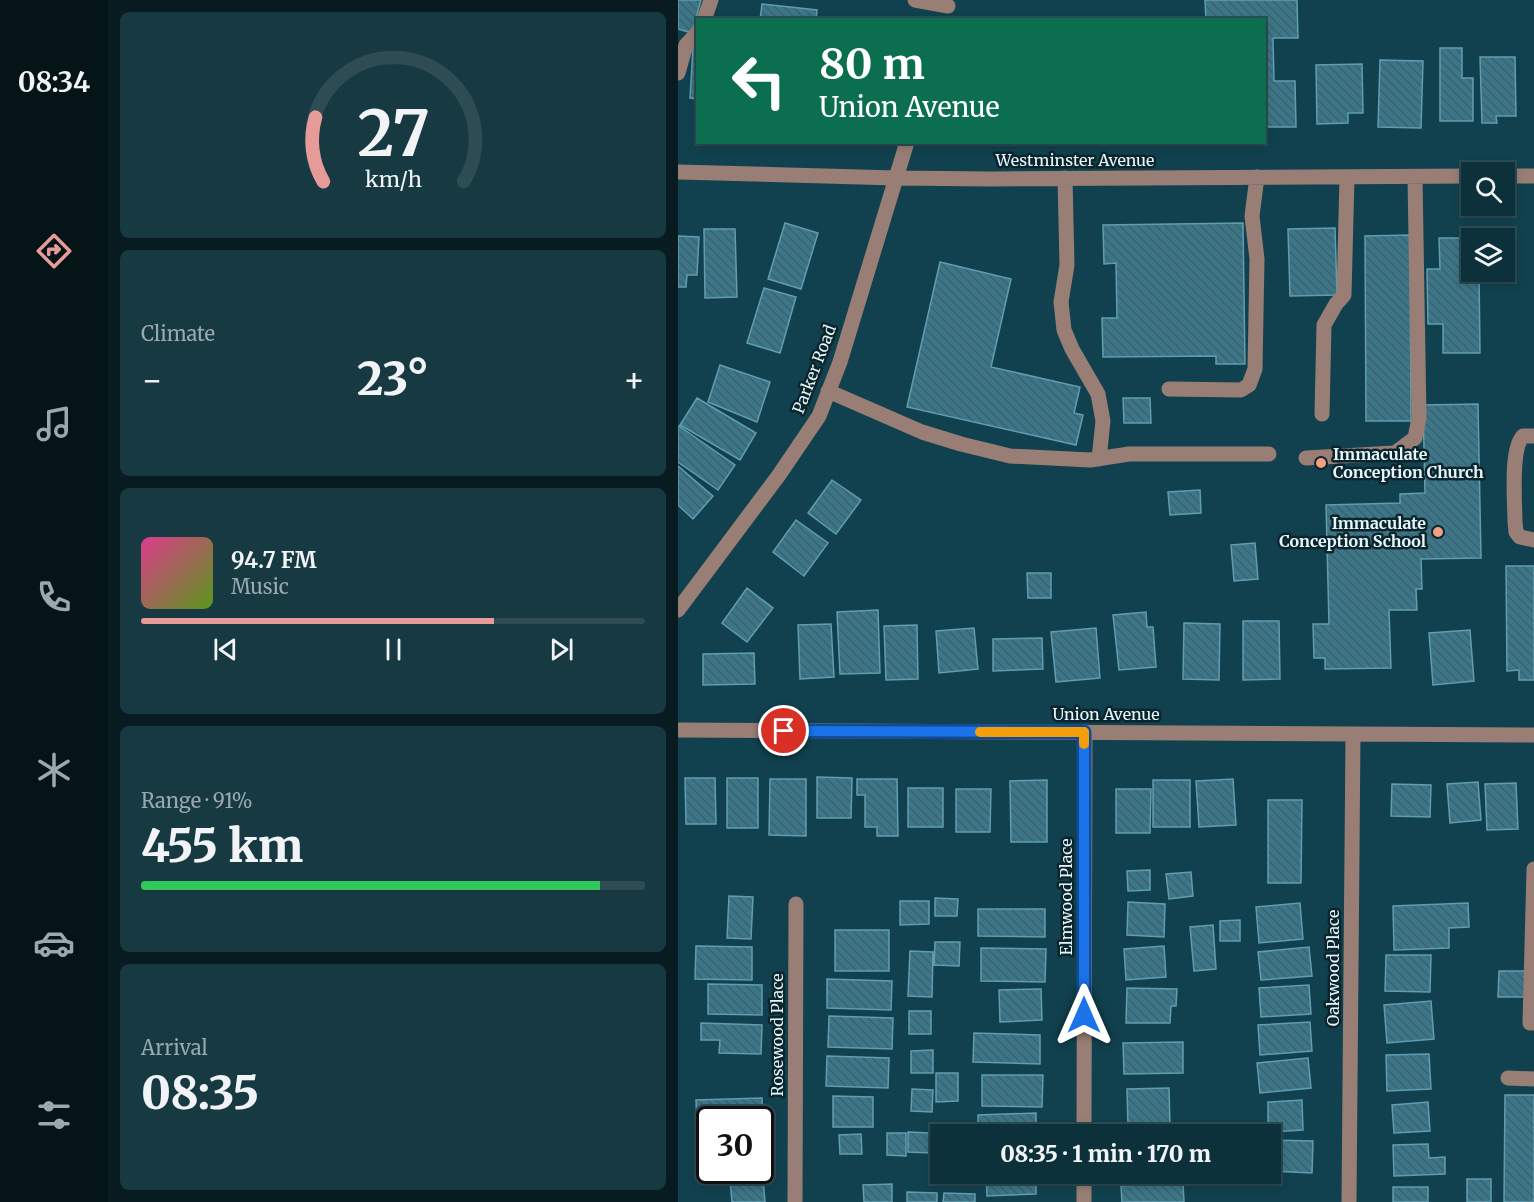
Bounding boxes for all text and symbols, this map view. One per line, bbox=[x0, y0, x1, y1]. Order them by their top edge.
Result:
text: 80 m bbox=[819, 38, 925, 90]
icon: left bbox=[720, 42, 798, 120]
text: 08:34 bbox=[18, 65, 90, 99]
text: Union Avenue bbox=[819, 90, 1000, 124]
text: 27 bbox=[357, 95, 429, 173]
street label: Westminster Avenue bbox=[995, 150, 1154, 170]
map controls bbox=[1461, 162, 1515, 282]
button: search bbox=[1461, 162, 1515, 216]
text: km/h bbox=[365, 166, 421, 193]
button: layers bbox=[1461, 228, 1515, 282]
icon: directions bbox=[33, 230, 75, 272]
text: Climate bbox=[141, 321, 215, 346]
street label: Parker Road bbox=[788, 322, 840, 416]
text: 23° bbox=[357, 351, 429, 407]
text: − bbox=[141, 360, 163, 401]
text: + bbox=[623, 360, 645, 401]
icon: music bbox=[33, 403, 75, 445]
place label: Immaculate Conception Church bbox=[1333, 444, 1484, 482]
marker: Immaculate Conception Church bbox=[1314, 456, 1328, 470]
place label: Immaculate Conception School bbox=[1279, 513, 1426, 551]
marker: Immaculate Conception School bbox=[1431, 525, 1445, 539]
text: 94.7 FM bbox=[231, 546, 317, 574]
text: Music bbox=[231, 574, 289, 599]
icon: phone bbox=[33, 576, 75, 618]
icon: previous bbox=[209, 633, 242, 666]
icon: pause bbox=[377, 633, 410, 666]
icon: next bbox=[545, 633, 578, 666]
street label: Union Avenue bbox=[1052, 704, 1160, 724]
pin bbox=[758, 705, 809, 756]
icon: arrive bbox=[767, 714, 800, 747]
icon: climate bbox=[33, 749, 75, 791]
text: Range · 91% bbox=[141, 788, 253, 813]
text: 455 km bbox=[141, 818, 303, 874]
street label: Elmwood Place bbox=[1056, 838, 1076, 956]
street label: Oakwood Place bbox=[1323, 910, 1343, 1026]
icon: car bbox=[33, 922, 75, 964]
street label: Rosewood Place bbox=[767, 973, 787, 1097]
position arrow bbox=[1052, 983, 1116, 1047]
text: Arrival bbox=[141, 1035, 208, 1060]
text: 08:35 bbox=[141, 1065, 259, 1121]
icon: filters bbox=[33, 1094, 75, 1136]
speed limit sign: 30 bbox=[696, 1106, 774, 1184]
text: 08:35 · 1 min · 170 m bbox=[1000, 1140, 1211, 1168]

